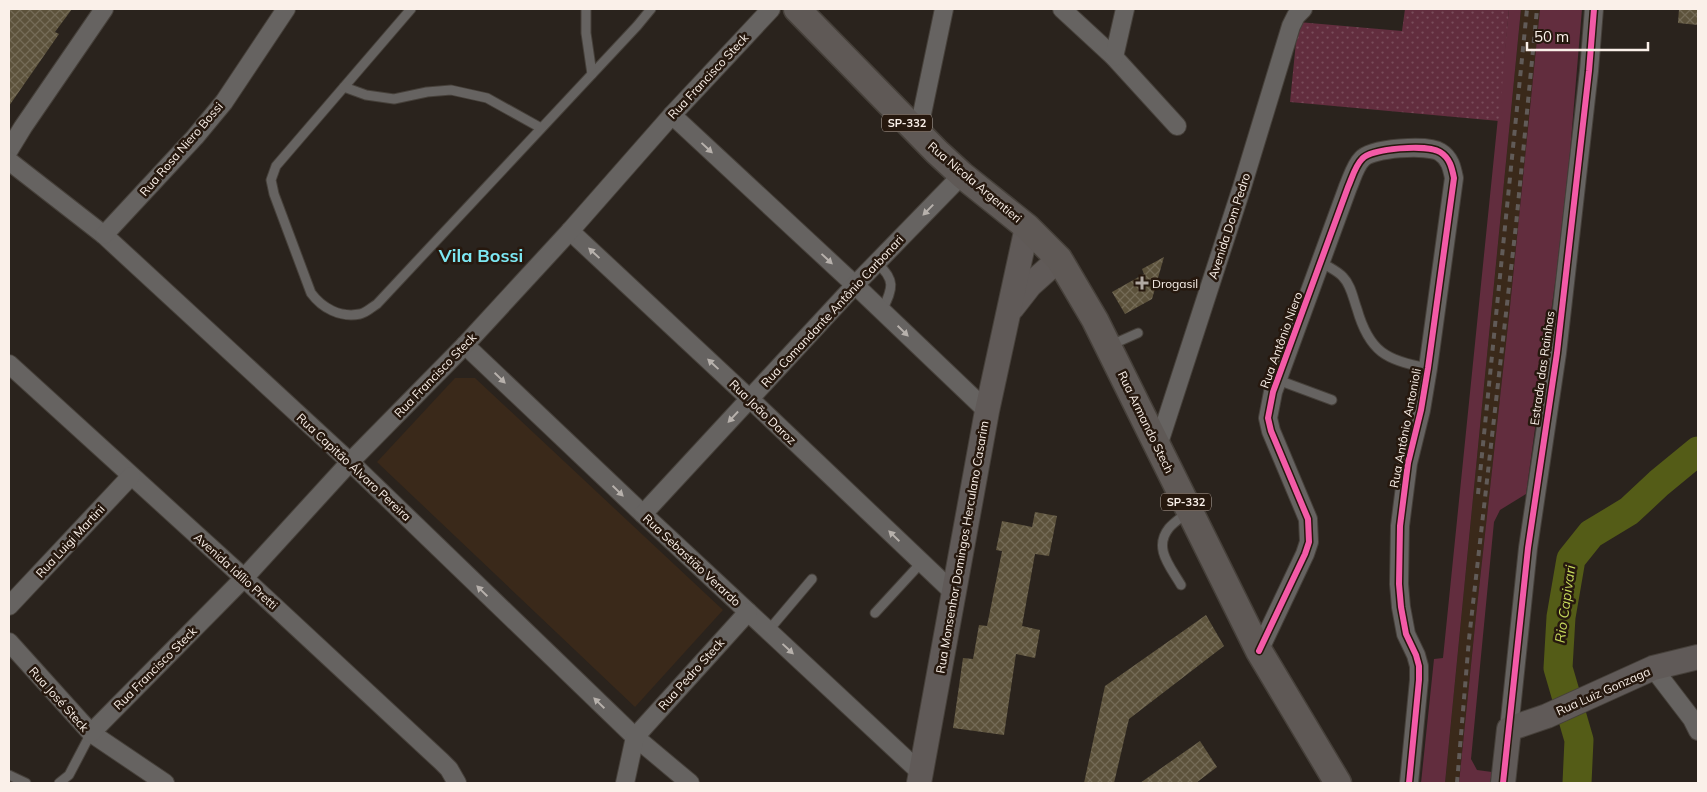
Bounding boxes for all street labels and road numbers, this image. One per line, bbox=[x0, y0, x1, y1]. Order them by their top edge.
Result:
street label: Rua Francisco Steck bbox=[664, 30, 752, 122]
street label: Rua Rosa Niero Bossi bbox=[136, 99, 226, 199]
road number: SP-332 bbox=[882, 115, 932, 132]
street label: Rua Nicola Argentieri bbox=[925, 138, 1025, 226]
street label: Avenida Dom Pedro bbox=[1205, 171, 1253, 281]
street label: Rua Comandante Antônio Carbonari bbox=[758, 232, 906, 390]
street label: Rua Antônio Niero bbox=[1257, 289, 1305, 390]
street label: Estrada das Rainhas bbox=[1527, 310, 1557, 426]
street label: Rua Francisco Steck bbox=[391, 329, 480, 420]
street label: Rua Antônio Antonioli bbox=[1386, 367, 1424, 489]
street label: Rua Armando Stech bbox=[1115, 368, 1177, 476]
street label: Rua João Daroz bbox=[726, 376, 800, 448]
street label: Rua Capitão Álvaro Pereira bbox=[294, 410, 414, 524]
street label: Rua Monsenhor Domingos Herculano Casarim bbox=[932, 420, 992, 674]
road number: SP-332 bbox=[1161, 494, 1211, 511]
street label: Rua Luigi Martini bbox=[32, 501, 108, 581]
street label: Rua Sebastião Verardo bbox=[640, 511, 744, 609]
street label: Avenida Idílio Pretti bbox=[191, 530, 281, 613]
street label: Rua Francisco Steck bbox=[110, 623, 200, 713]
street label: Rua Pedro Steck bbox=[655, 634, 728, 713]
street label: Rua José Steck bbox=[26, 663, 93, 735]
street label: Rua Luiz Gonzaga bbox=[1554, 663, 1652, 719]

